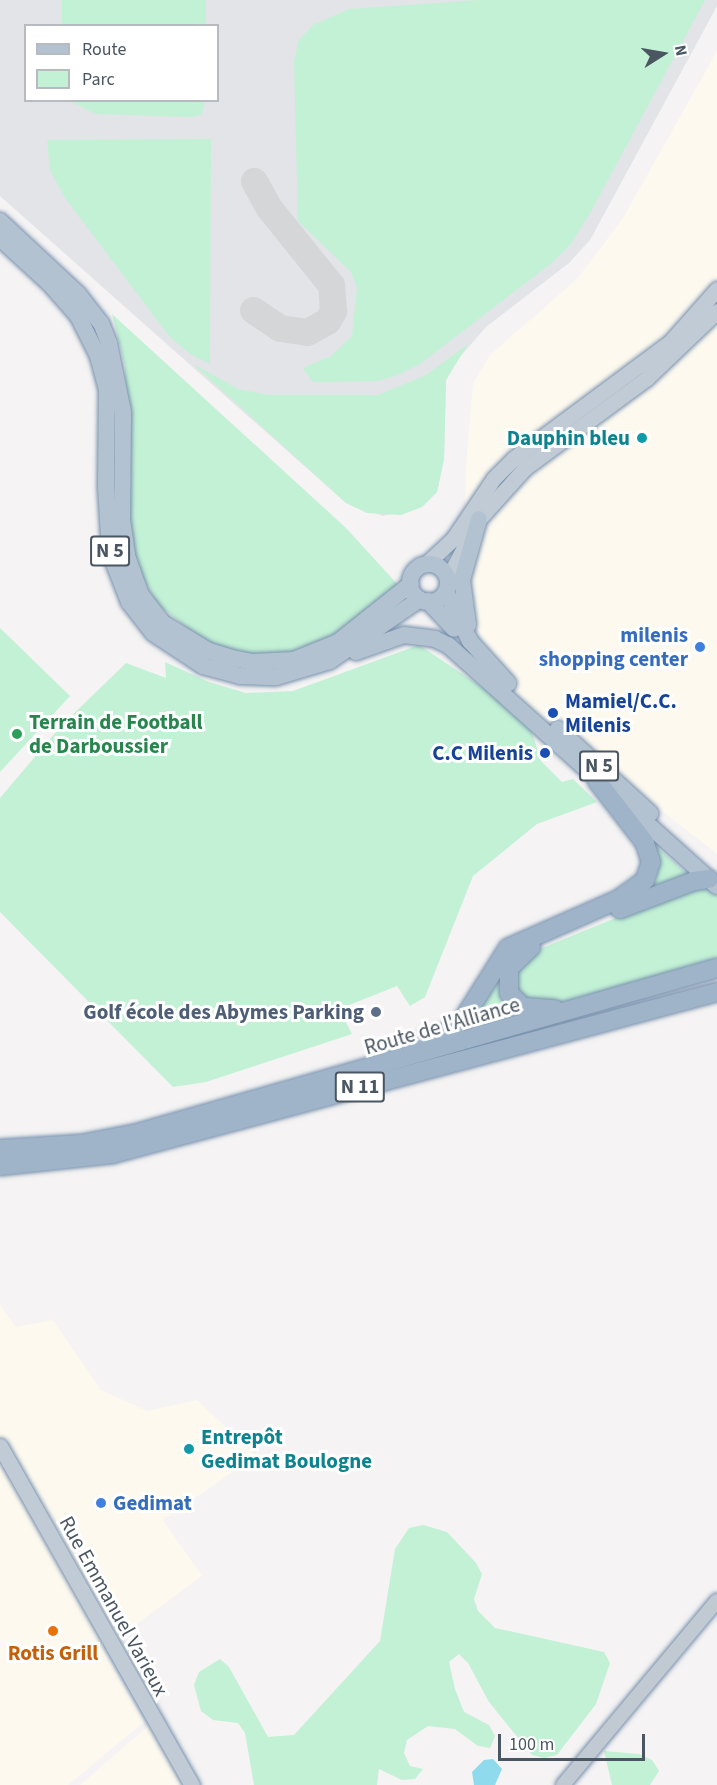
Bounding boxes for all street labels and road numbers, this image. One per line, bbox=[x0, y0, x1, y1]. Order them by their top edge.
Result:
road number: N 5 bbox=[89, 534, 131, 568]
road number: N 5 bbox=[578, 749, 620, 783]
street label: Route de l'Alliance bbox=[361, 992, 523, 1060]
road number: N 11 bbox=[334, 1070, 386, 1104]
street label: Rue Emmanuel Varieux bbox=[54, 1512, 174, 1700]

